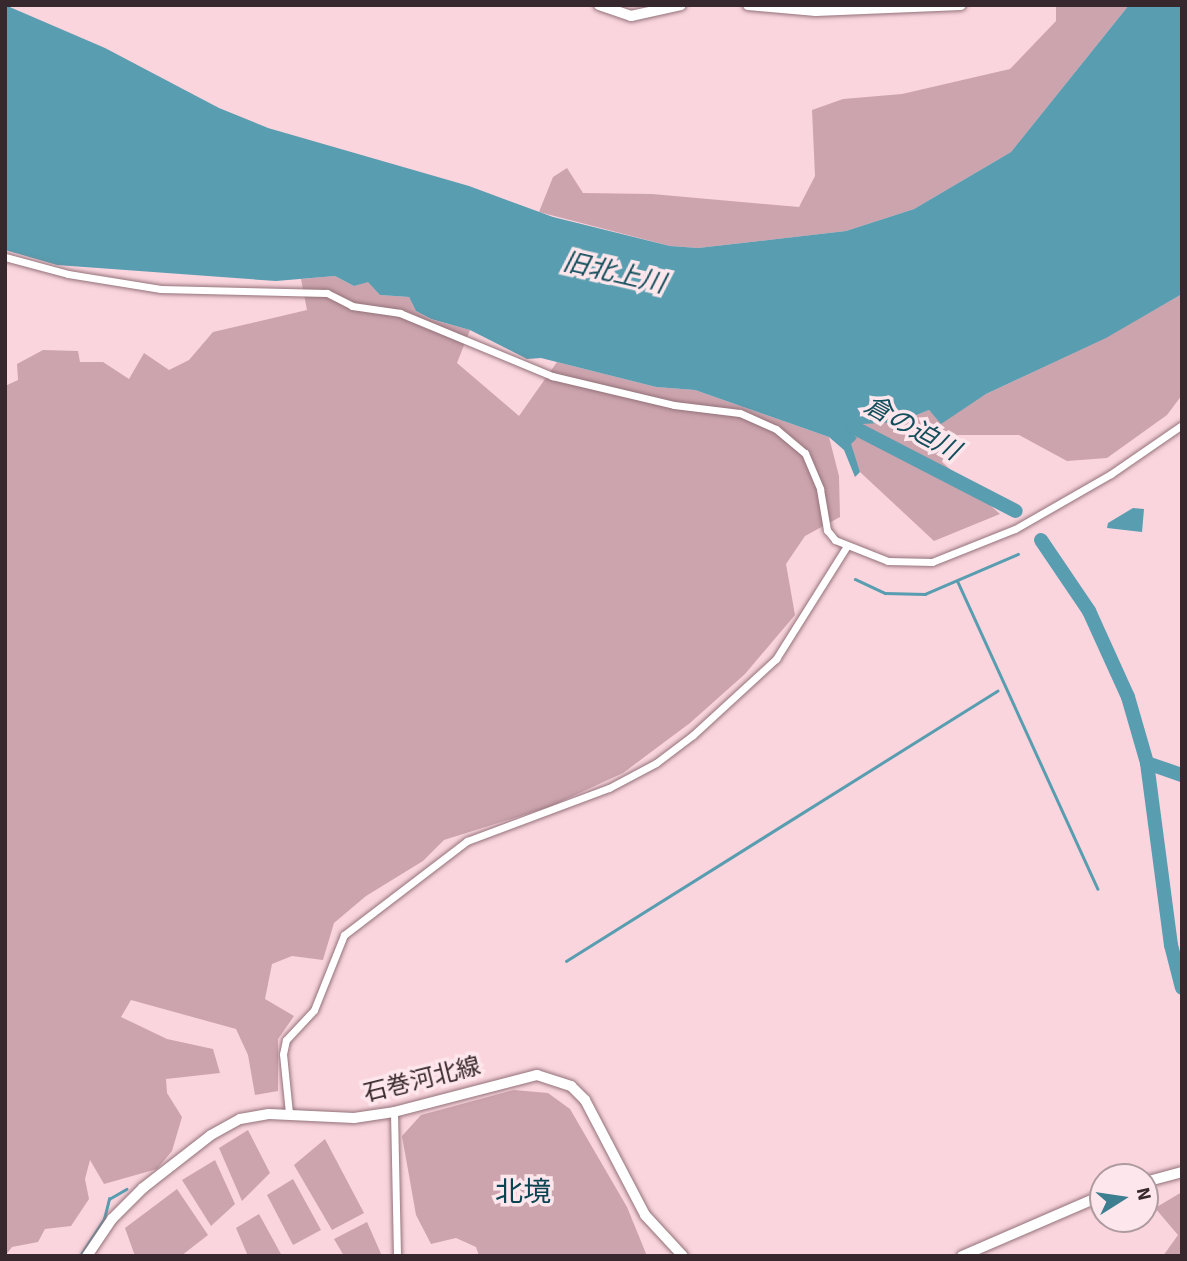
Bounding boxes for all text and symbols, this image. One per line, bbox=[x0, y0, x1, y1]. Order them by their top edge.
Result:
water label: 旧北上川 bbox=[560, 246, 668, 300]
water label: 倉の迫川 bbox=[859, 389, 965, 467]
street label: 石巻河北線 bbox=[360, 1052, 484, 1108]
north arrow bbox=[1089, 1163, 1159, 1233]
district label: 北境 bbox=[495, 1175, 551, 1209]
text: N bbox=[1129, 1185, 1158, 1203]

